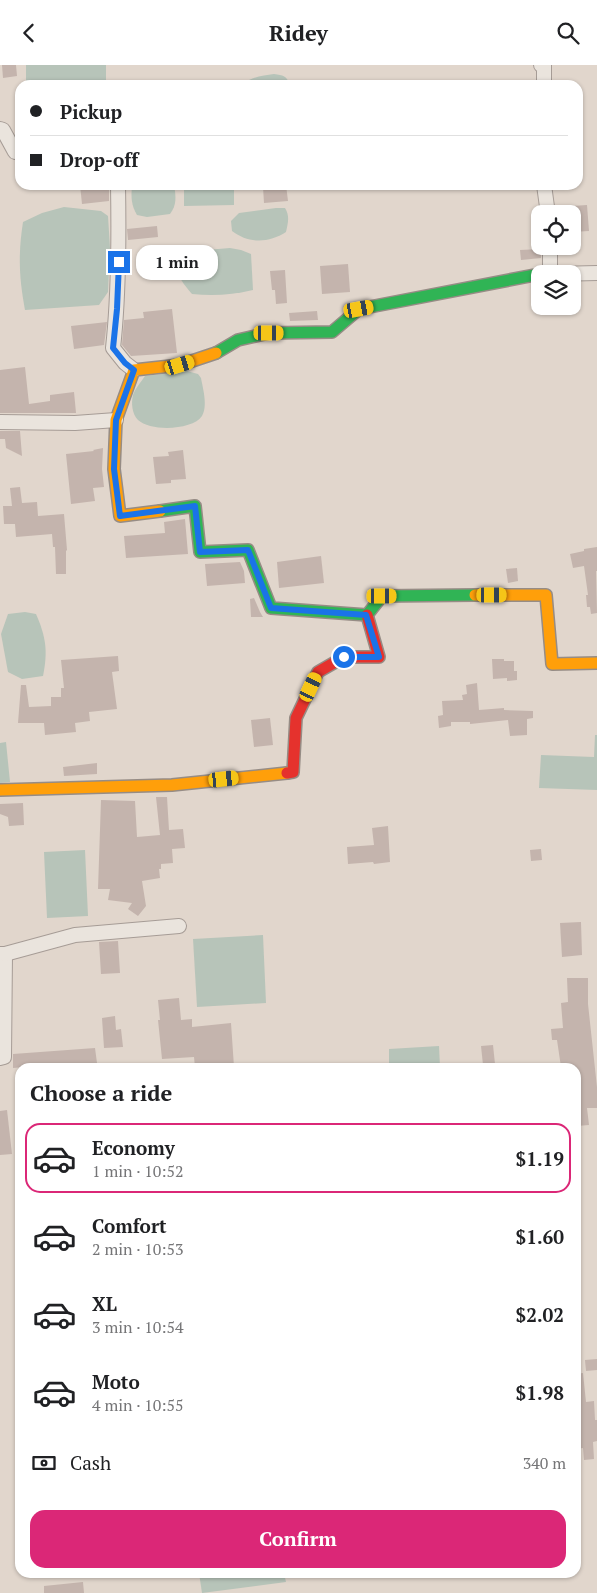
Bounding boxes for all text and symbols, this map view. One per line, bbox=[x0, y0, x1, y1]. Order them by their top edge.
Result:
text: Ridey bbox=[269, 18, 328, 47]
icon: back bbox=[15, 19, 43, 47]
icon: search bbox=[554, 19, 582, 47]
text: Pickup bbox=[60, 99, 122, 124]
text: Drop-off bbox=[60, 147, 138, 172]
map controls bbox=[531, 205, 581, 315]
button: locate bbox=[531, 205, 581, 255]
callout: 1 min bbox=[136, 245, 219, 279]
route end bbox=[108, 251, 130, 273]
text: 1 min bbox=[155, 251, 199, 273]
button: layers bbox=[531, 265, 581, 315]
car bbox=[342, 299, 375, 319]
car bbox=[254, 326, 284, 341]
car bbox=[163, 353, 196, 377]
car bbox=[477, 588, 507, 603]
car bbox=[367, 589, 397, 604]
route start bbox=[333, 646, 355, 668]
car bbox=[297, 670, 324, 704]
car bbox=[208, 770, 239, 788]
text: Choose a ride bbox=[30, 1078, 172, 1107]
text: Economy bbox=[92, 1135, 175, 1160]
icon: car bbox=[32, 1136, 77, 1181]
text: $1.19 bbox=[515, 1146, 564, 1171]
text: 1 min · 10:52 bbox=[92, 1160, 184, 1182]
text: Comfort bbox=[92, 1213, 167, 1238]
icon: car bbox=[32, 1214, 77, 1259]
text: $1.60 bbox=[515, 1224, 564, 1249]
text: 2 min · 10:53 bbox=[92, 1238, 184, 1260]
text: XL bbox=[92, 1291, 117, 1316]
icon: car bbox=[32, 1292, 77, 1337]
text: $2.02 bbox=[515, 1302, 564, 1327]
text: 3 min · 10:54 bbox=[92, 1316, 184, 1338]
text: Moto bbox=[92, 1369, 140, 1394]
icon: car bbox=[32, 1370, 77, 1415]
text: $1.98 bbox=[515, 1380, 564, 1405]
text: 4 min · 10:55 bbox=[92, 1394, 184, 1416]
icon: cash bbox=[30, 1449, 58, 1477]
text: Cash bbox=[70, 1450, 111, 1475]
text: 340 m bbox=[523, 1452, 566, 1474]
button: Confirm bbox=[30, 1510, 566, 1568]

